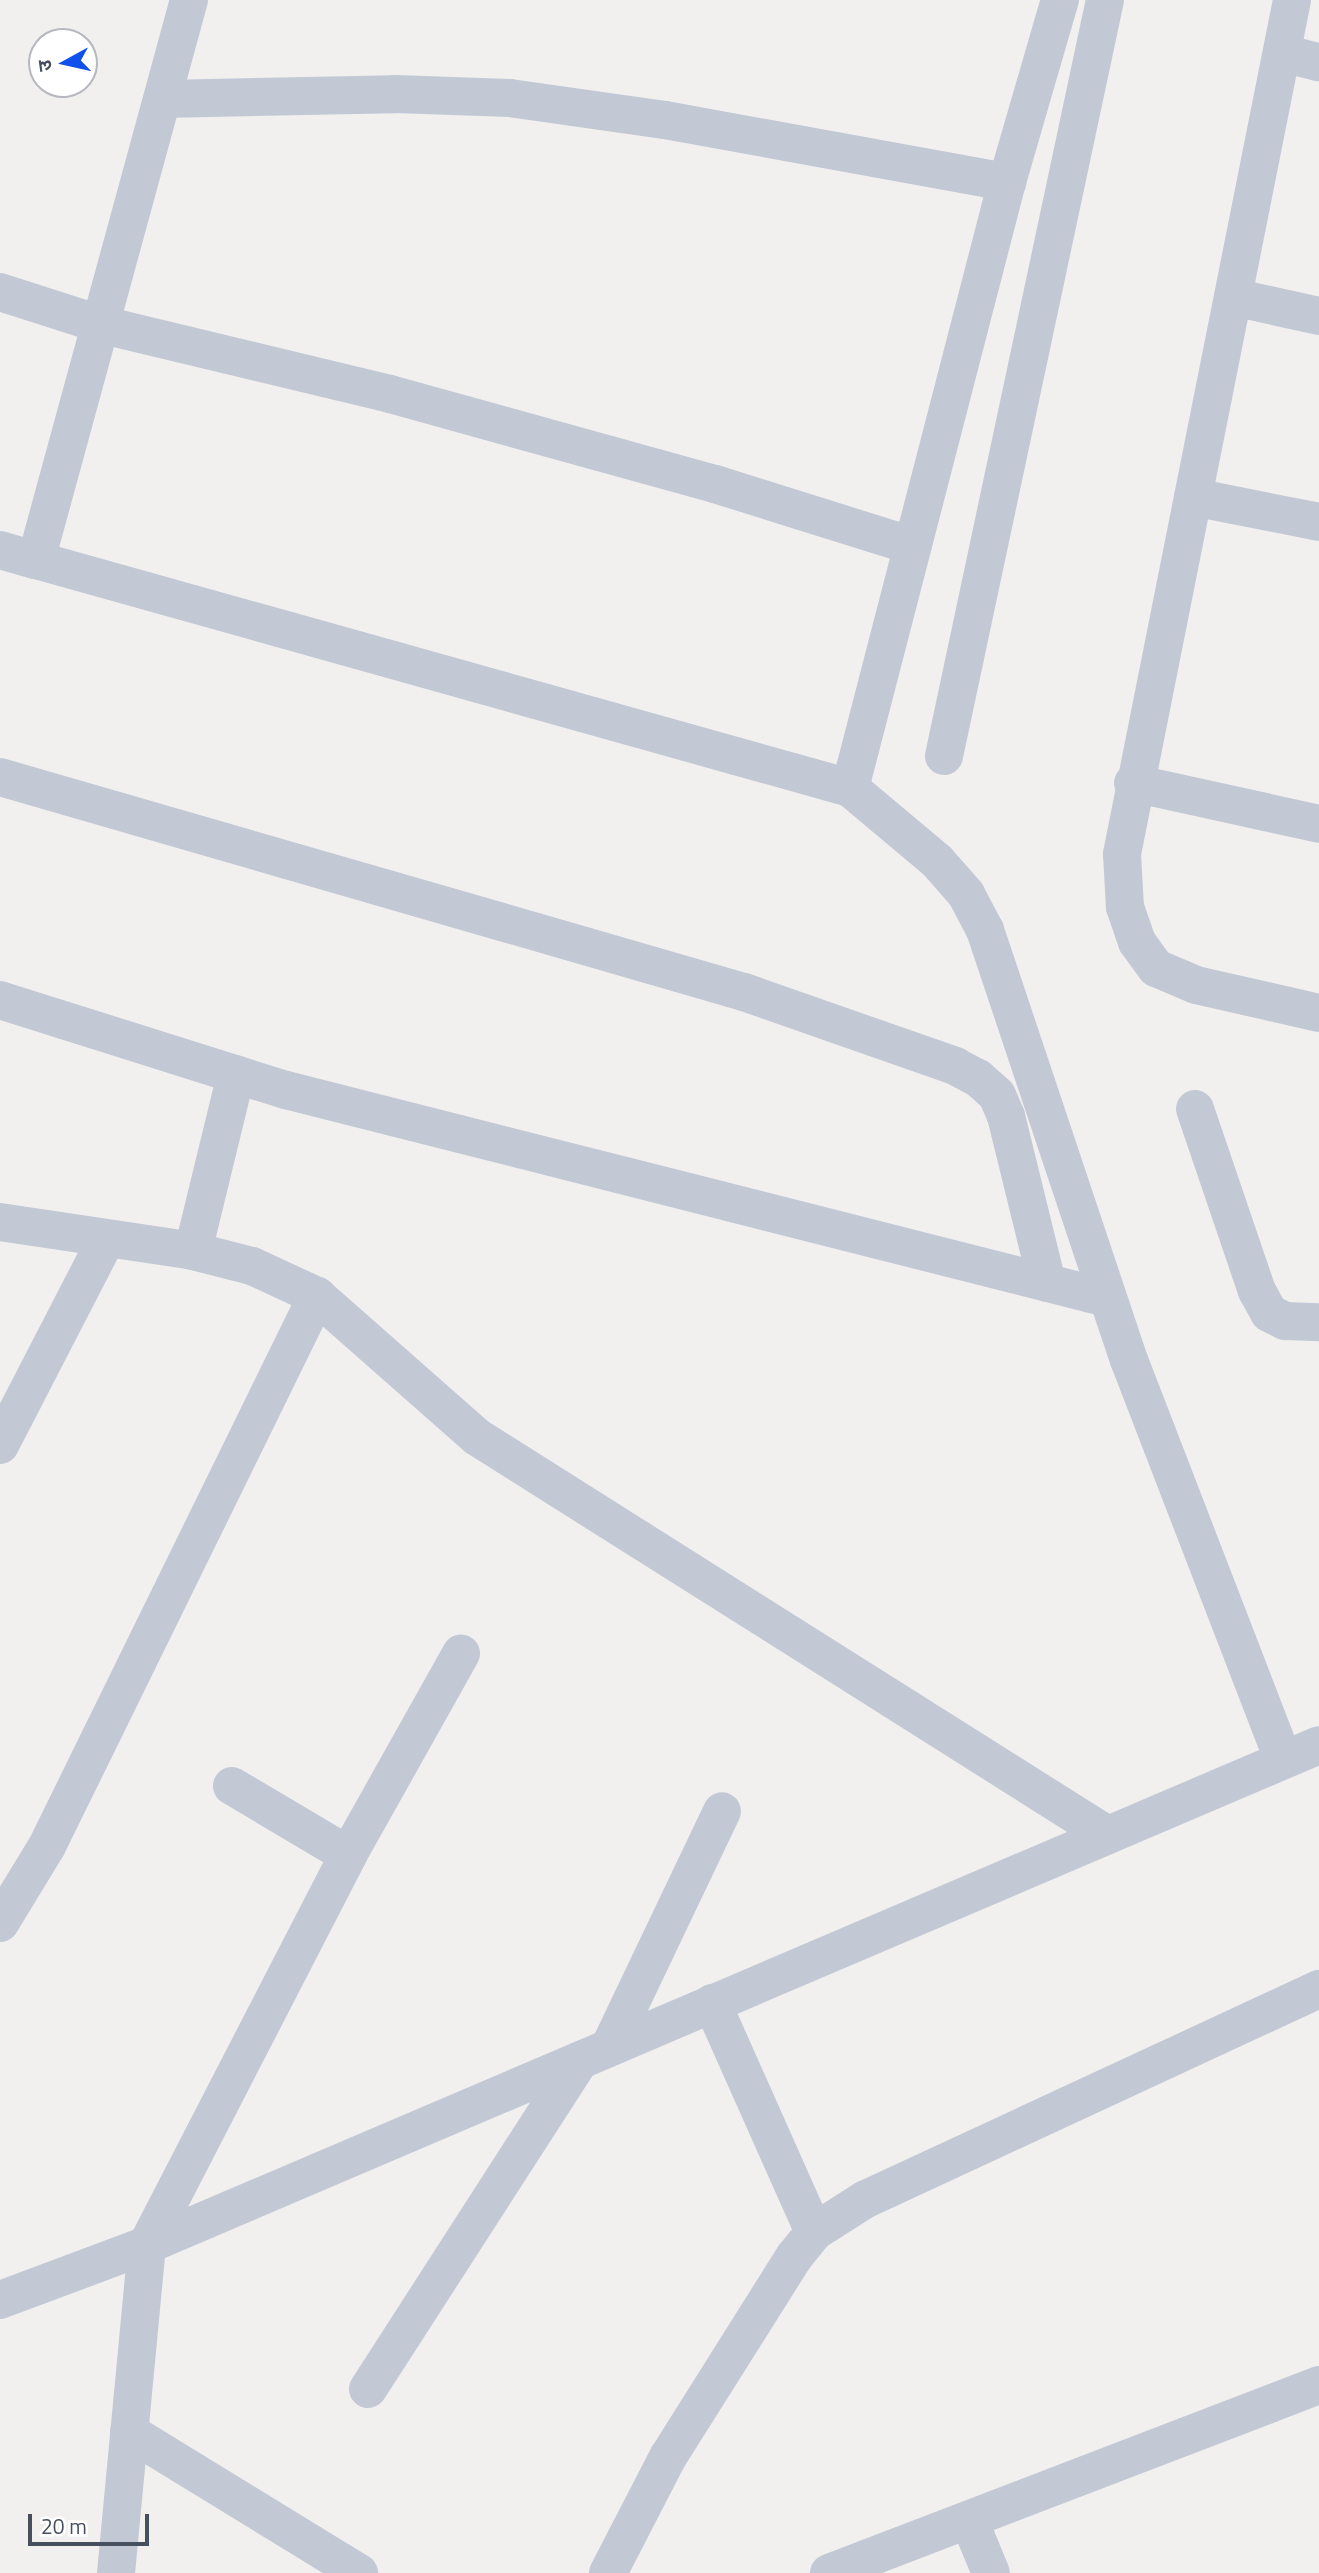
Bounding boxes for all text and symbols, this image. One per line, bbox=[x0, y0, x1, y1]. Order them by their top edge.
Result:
north arrow bbox=[28, 28, 98, 98]
text: उ bbox=[29, 58, 59, 73]
scale bar bbox=[32, 2500, 152, 2544]
text: 20 m bbox=[41, 2510, 87, 2542]

